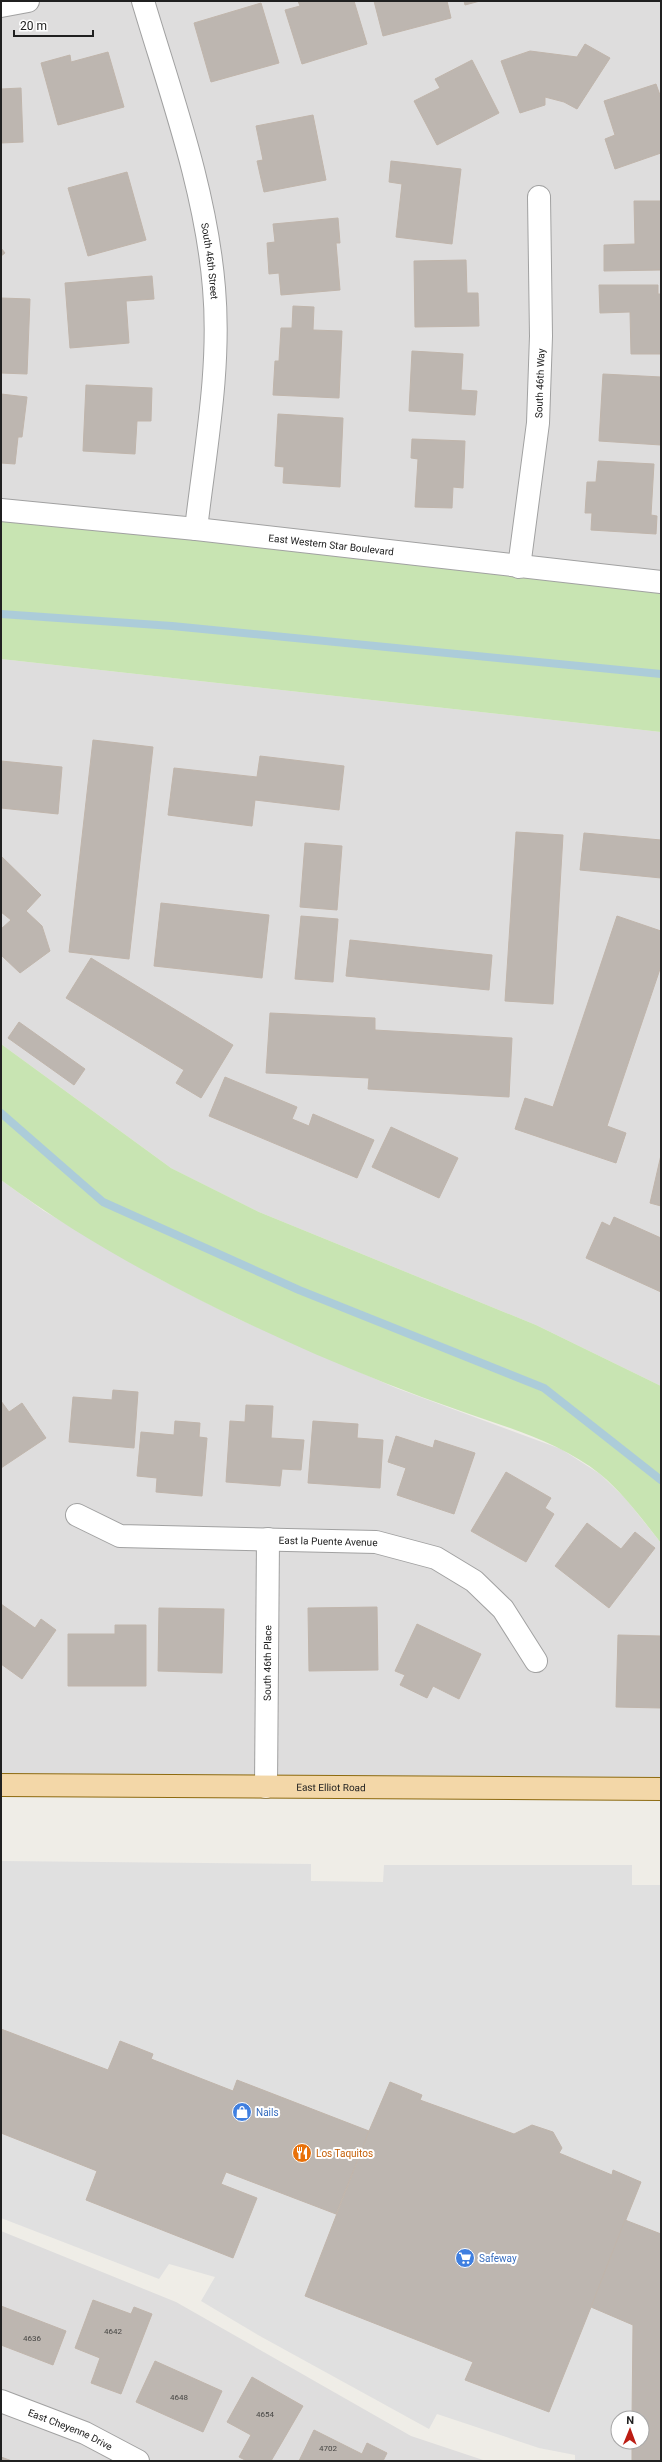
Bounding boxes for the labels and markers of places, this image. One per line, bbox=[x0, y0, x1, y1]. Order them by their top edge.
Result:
shop icon: Nails bbox=[231, 2101, 253, 2123]
place label: Nails bbox=[256, 2107, 279, 2118]
restaurant icon: Los Taquitos bbox=[291, 2142, 313, 2164]
place label: Los Taquitos bbox=[316, 2148, 373, 2159]
supermarket icon: Safeway bbox=[454, 2247, 476, 2269]
place label: Safeway bbox=[479, 2253, 517, 2264]

